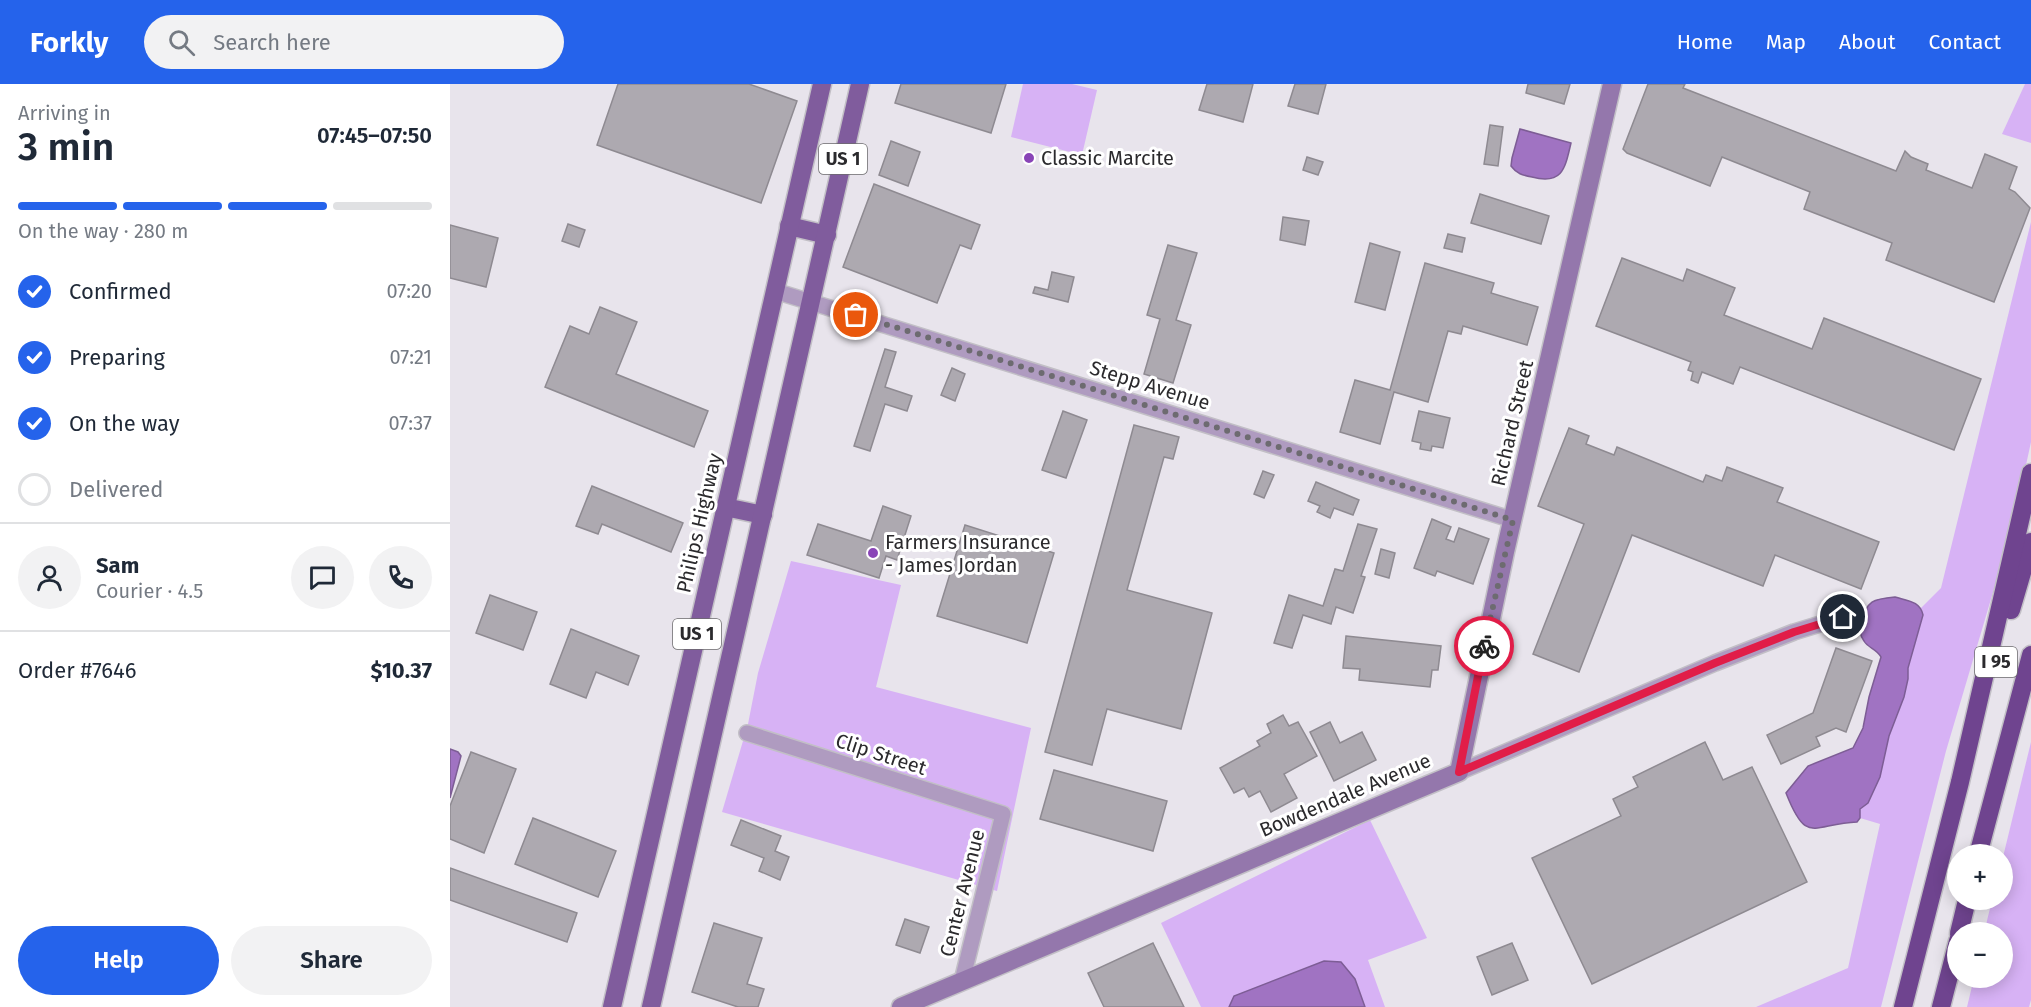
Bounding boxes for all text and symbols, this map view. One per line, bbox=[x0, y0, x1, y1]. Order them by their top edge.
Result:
search box bbox=[144, 15, 564, 69]
text: Forkly bbox=[30, 26, 108, 59]
icon: search bbox=[165, 26, 198, 59]
text: Search here bbox=[213, 29, 331, 56]
text: Home bbox=[1677, 29, 1733, 55]
text: Map bbox=[1766, 29, 1806, 55]
text: About bbox=[1839, 29, 1896, 55]
text: Contact bbox=[1929, 29, 2001, 55]
text: Arriving in bbox=[18, 101, 111, 125]
text: 07:45–07:50 bbox=[317, 122, 432, 149]
text: 3 min bbox=[18, 124, 114, 170]
road number: US 1 bbox=[819, 144, 867, 174]
place label: Classic Marcite bbox=[1041, 146, 1174, 170]
marker: Classic Marcite bbox=[1022, 151, 1036, 165]
text: On the way · 280 m bbox=[18, 219, 188, 243]
icon: check bbox=[18, 275, 51, 308]
text: Confirmed bbox=[69, 278, 172, 305]
text: 07:20 bbox=[387, 279, 432, 303]
pin bbox=[830, 289, 881, 340]
icon: bag bbox=[839, 298, 872, 331]
icon: check bbox=[18, 341, 51, 374]
text: Preparing bbox=[69, 344, 165, 371]
text: 07:21 bbox=[390, 345, 432, 369]
street label: Stepp Avenue bbox=[1087, 355, 1213, 415]
street label: Richard Street bbox=[1486, 357, 1538, 488]
icon: check bbox=[18, 407, 51, 440]
text: On the way bbox=[69, 410, 180, 437]
text: 07:37 bbox=[389, 411, 432, 435]
street label: Philips Highway bbox=[671, 451, 727, 595]
text: Delivered bbox=[69, 476, 164, 503]
place label: Farmers Insurance - James Jordan bbox=[885, 530, 1051, 577]
button: person bbox=[18, 546, 81, 609]
button: chat bbox=[291, 546, 354, 609]
button: phone bbox=[369, 546, 432, 609]
marker: Farmers Insurance - James Jordan bbox=[866, 546, 880, 560]
text: Sam bbox=[96, 552, 139, 579]
text: Courier · 4.5 bbox=[96, 579, 203, 603]
pin bbox=[1817, 591, 1868, 642]
icon: home bbox=[1826, 600, 1859, 633]
courier bbox=[1454, 616, 1514, 676]
road number: US 1 bbox=[673, 619, 721, 649]
icon: bike bbox=[1468, 630, 1501, 663]
road number: I 95 bbox=[1975, 647, 2017, 677]
text: Order #7646 bbox=[18, 657, 136, 684]
text: $10.37 bbox=[370, 657, 432, 684]
street label: Clip Street bbox=[833, 728, 930, 780]
street label: Bowdendale Avenue bbox=[1256, 748, 1434, 842]
street label: Center Avenue bbox=[935, 827, 989, 959]
map controls bbox=[1947, 844, 2013, 988]
button: + bbox=[1947, 844, 2013, 910]
button: − bbox=[1947, 922, 2013, 988]
button: Help bbox=[18, 926, 219, 995]
button: Share bbox=[231, 926, 432, 995]

